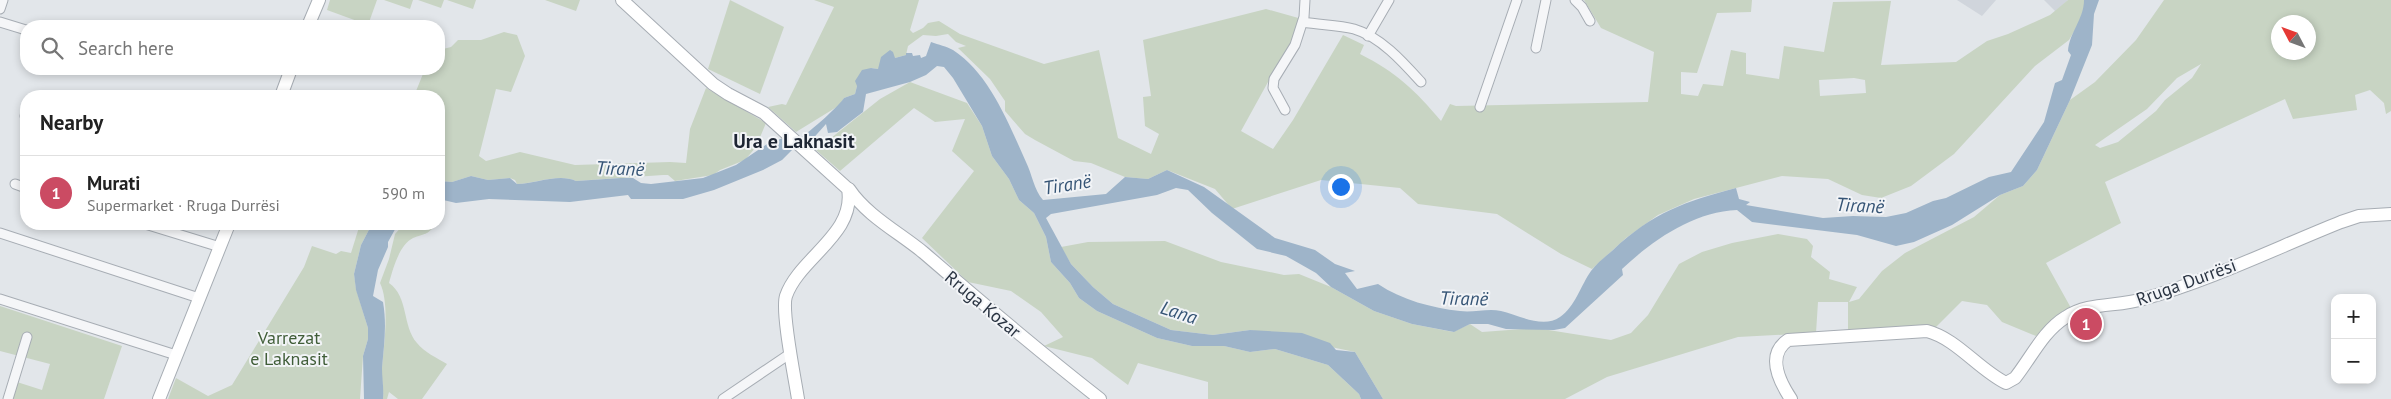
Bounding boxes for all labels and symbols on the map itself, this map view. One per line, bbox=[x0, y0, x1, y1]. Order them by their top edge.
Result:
north arrow bbox=[2271, 15, 2316, 60]
district label: Ura e Laknasit bbox=[733, 128, 855, 154]
water label: Tiranë bbox=[595, 155, 645, 181]
water label: Tiranë bbox=[1041, 168, 1093, 200]
your location bbox=[1328, 174, 1354, 200]
water label: Tiranë bbox=[1835, 192, 1885, 218]
street label: Rruga Durrësi bbox=[2133, 253, 2239, 311]
street label: Rruga Kozar bbox=[940, 266, 1026, 342]
water label: Tiranë bbox=[1440, 286, 1489, 310]
water label: Lana bbox=[1158, 295, 1201, 329]
pin: 1 bbox=[2070, 305, 2102, 343]
park label: Varrezat e Laknasit bbox=[250, 326, 328, 370]

